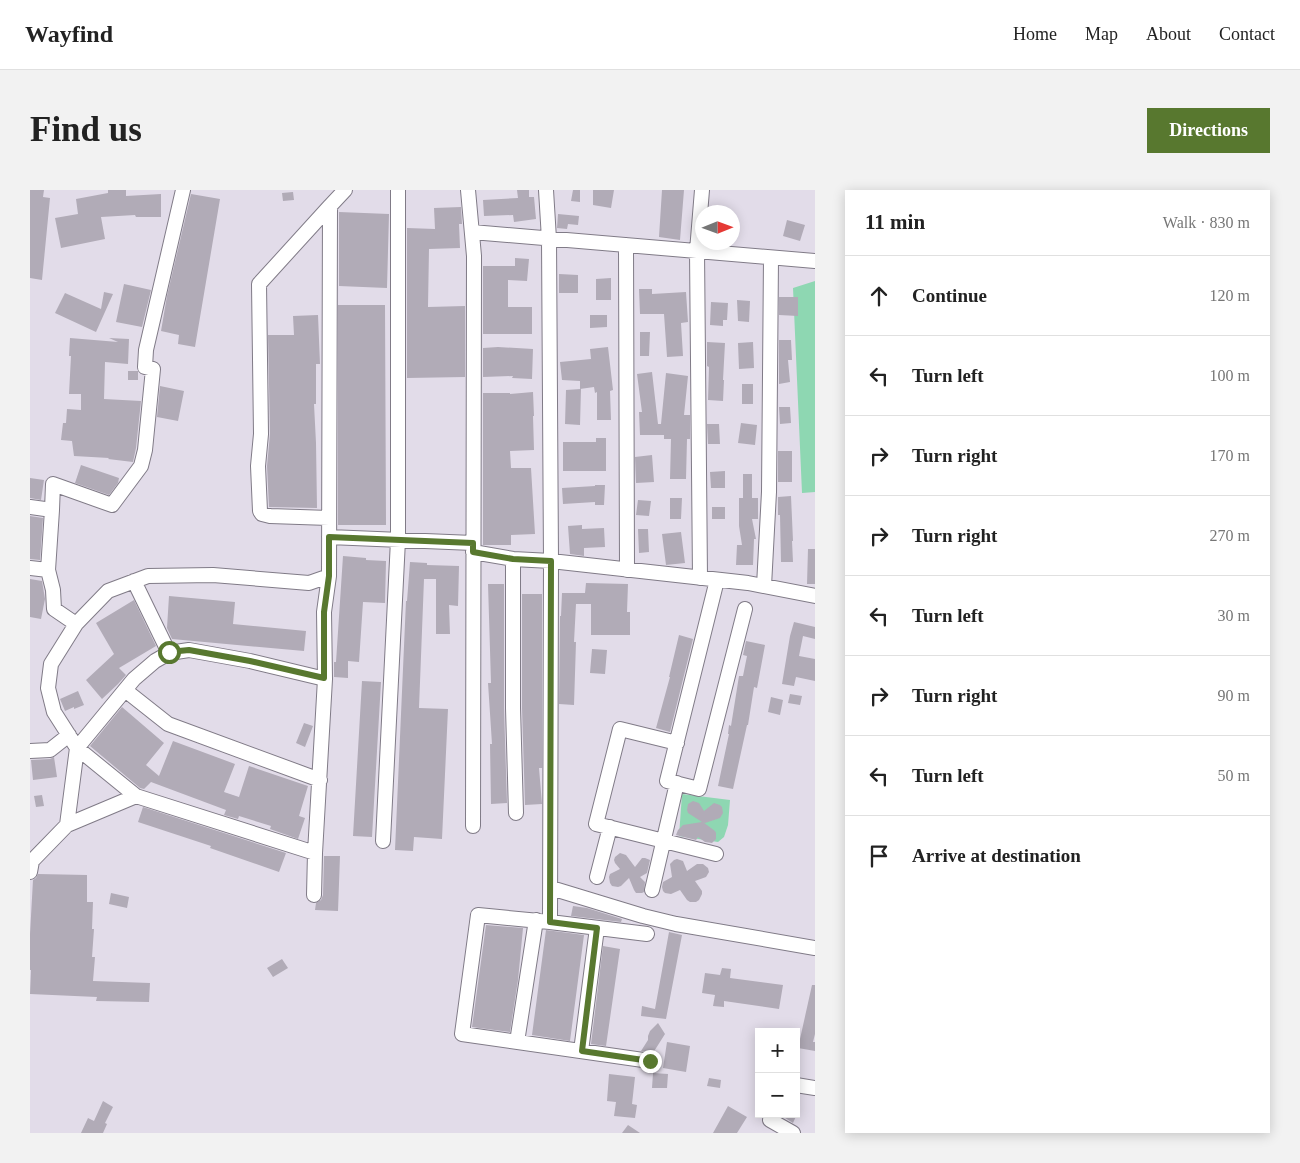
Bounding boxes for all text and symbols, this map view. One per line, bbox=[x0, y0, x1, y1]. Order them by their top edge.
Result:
text: Wayfind bbox=[25, 21, 113, 47]
text: Home bbox=[1013, 24, 1057, 44]
text: Map bbox=[1085, 24, 1118, 44]
text: About bbox=[1146, 24, 1191, 44]
text: Contact bbox=[1219, 24, 1275, 44]
button: Directions bbox=[1147, 108, 1270, 153]
text: Find us bbox=[30, 110, 142, 149]
north arrow bbox=[695, 205, 740, 250]
text: 11 min bbox=[865, 210, 925, 234]
text: Walk · 830 m bbox=[1163, 214, 1250, 231]
icon: ahead bbox=[865, 282, 893, 310]
text: Continue bbox=[912, 285, 987, 306]
text: 120 m bbox=[1210, 287, 1250, 304]
icon: left bbox=[865, 362, 893, 390]
text: Turn left bbox=[912, 365, 984, 386]
text: 100 m bbox=[1210, 367, 1250, 384]
icon: right bbox=[865, 442, 893, 470]
text: Turn right bbox=[912, 445, 997, 466]
text: 170 m bbox=[1210, 447, 1250, 464]
icon: right bbox=[865, 522, 893, 550]
text: Turn right bbox=[912, 525, 997, 546]
text: 270 m bbox=[1210, 527, 1250, 544]
icon: left bbox=[865, 602, 893, 630]
text: Turn left bbox=[912, 605, 984, 626]
text: 30 m bbox=[1218, 607, 1250, 624]
route start bbox=[158, 641, 181, 664]
icon: right bbox=[865, 682, 893, 710]
text: Turn right bbox=[912, 685, 997, 706]
text: 90 m bbox=[1218, 687, 1250, 704]
icon: left bbox=[865, 762, 893, 790]
text: Turn left bbox=[912, 765, 984, 786]
text: 50 m bbox=[1218, 767, 1250, 784]
icon: arrive bbox=[865, 842, 893, 870]
text: Arrive at destination bbox=[912, 845, 1081, 866]
map controls bbox=[755, 1028, 800, 1118]
button: + bbox=[755, 1028, 800, 1073]
route end bbox=[639, 1050, 662, 1073]
button: − bbox=[755, 1073, 800, 1118]

